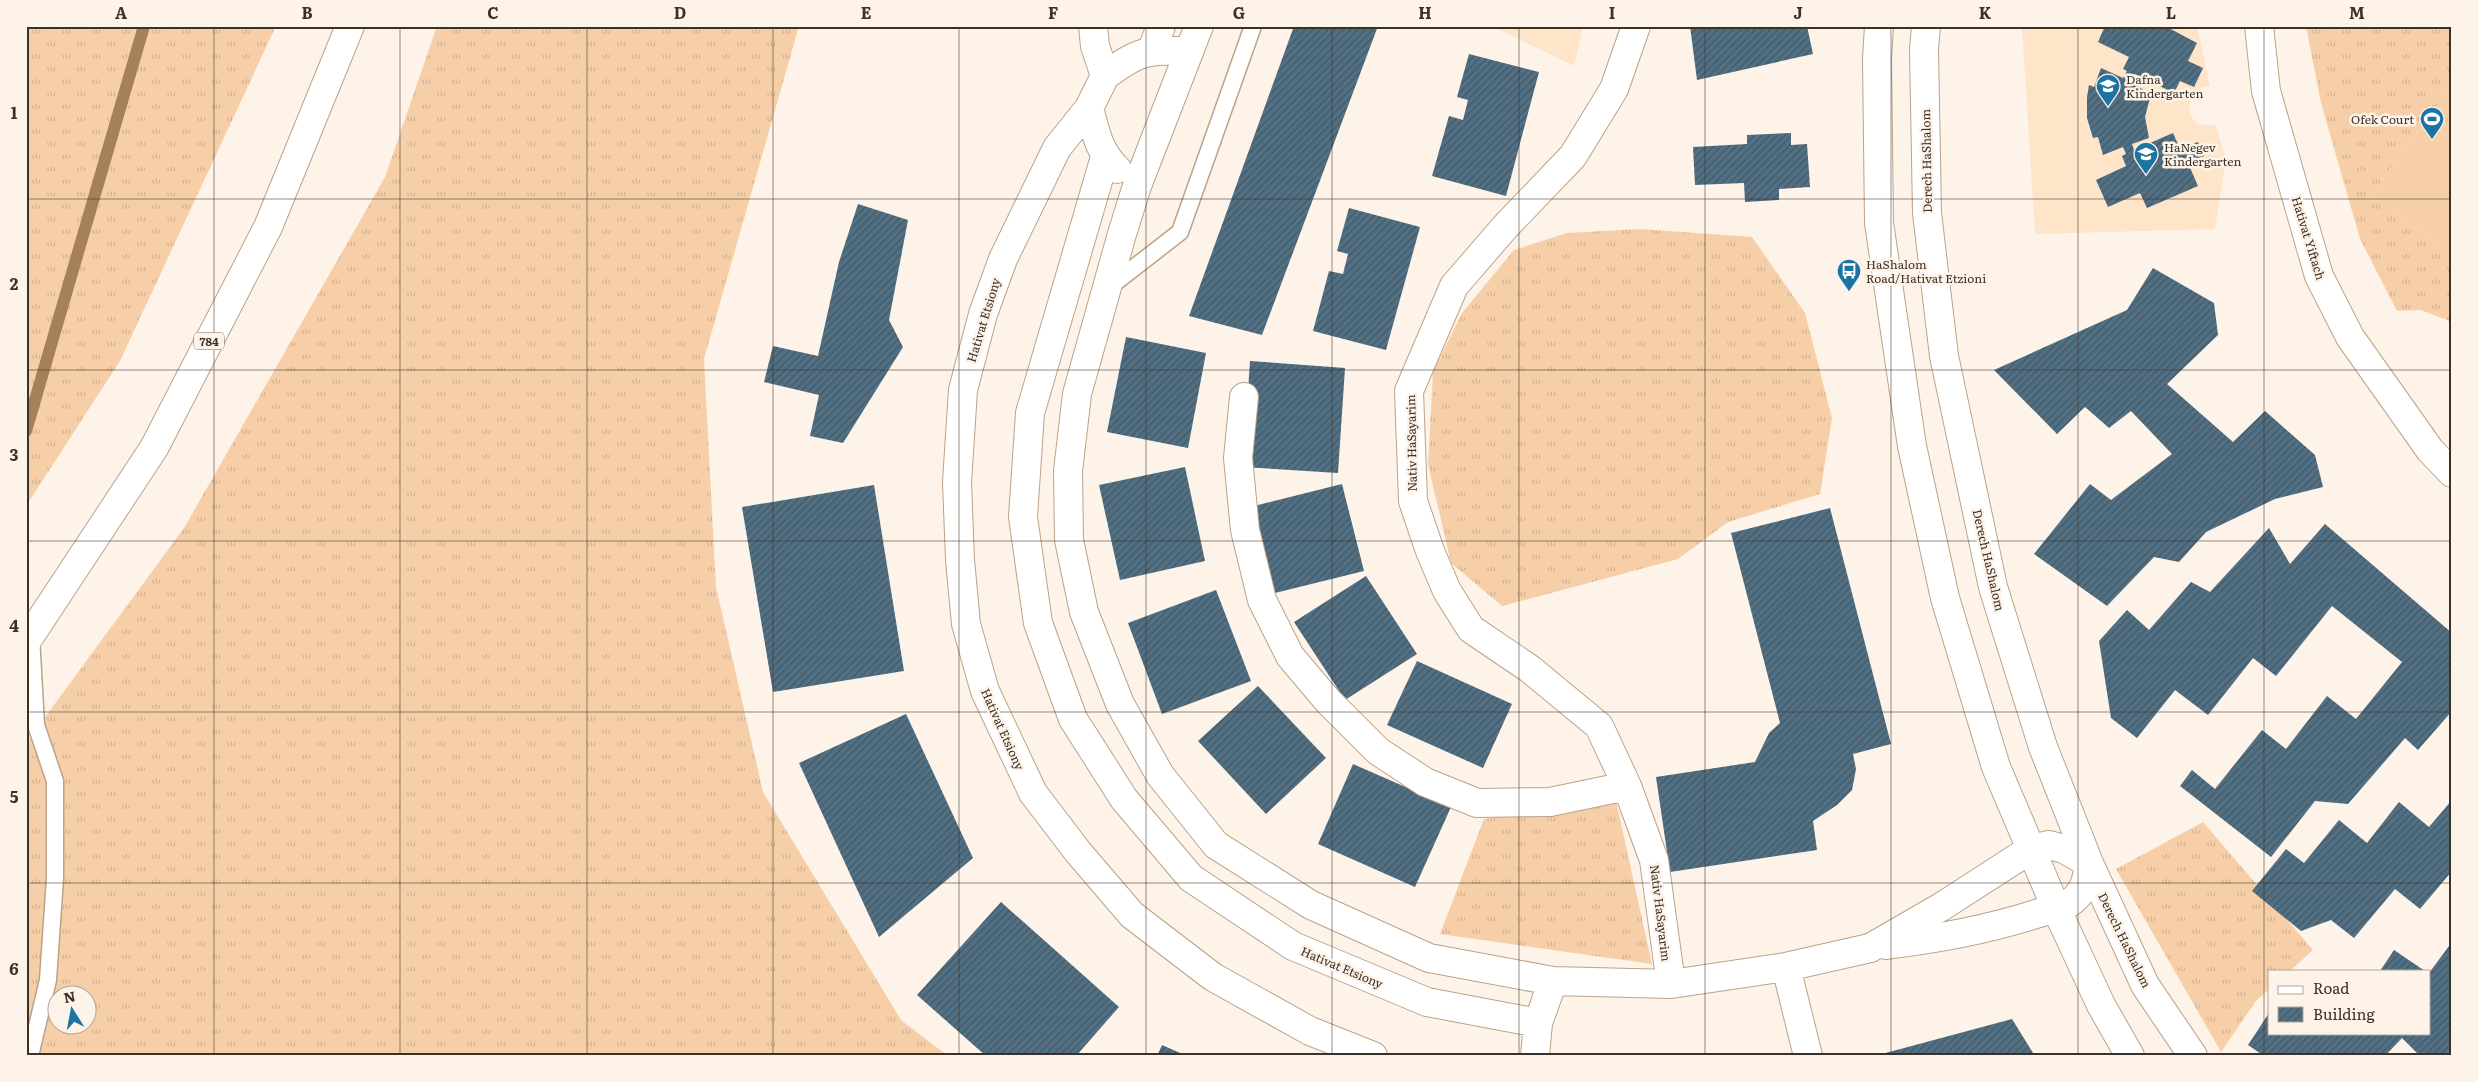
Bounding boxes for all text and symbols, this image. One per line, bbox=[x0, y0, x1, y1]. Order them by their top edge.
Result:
text: A bbox=[115, 0, 127, 24]
text: B bbox=[301, 0, 313, 24]
text: C bbox=[487, 0, 499, 24]
text: D bbox=[674, 0, 686, 24]
text: E bbox=[861, 0, 872, 24]
text: F bbox=[1048, 0, 1058, 24]
text: G bbox=[1233, 0, 1245, 24]
text: H bbox=[1418, 0, 1432, 24]
text: I bbox=[1609, 0, 1615, 24]
text: J bbox=[1793, 0, 1803, 24]
text: K bbox=[1979, 0, 1992, 24]
text: L bbox=[2166, 0, 2176, 24]
text: M bbox=[2349, 0, 2365, 24]
place label: Dafna Kindergarten bbox=[2126, 70, 2203, 102]
school or university icon: Dafna Kindergarten bbox=[2095, 73, 2121, 107]
text: 1 bbox=[11, 100, 18, 124]
sports icon: Ofek Court bbox=[2419, 106, 2445, 140]
street label: Derech HaShalom bbox=[1916, 109, 1936, 213]
place label: Ofek Court bbox=[2351, 110, 2414, 128]
place label: HaNegev Kindergarten bbox=[2164, 138, 2241, 170]
school or university icon: HaNegev Kindergarten bbox=[2133, 141, 2159, 175]
street label: Hativat Yiftach bbox=[2288, 194, 2330, 282]
place label: HaShalom Road/Hativat Etzioni bbox=[1866, 255, 1986, 287]
bus stop icon: HaShalom Road/Hativat Etzioni bbox=[1836, 258, 1862, 292]
text: 2 bbox=[10, 271, 19, 295]
street label: Hativat Etsiony bbox=[962, 275, 1004, 364]
road number: 784 bbox=[194, 332, 224, 350]
street label: Nativ HaSayarim bbox=[1401, 394, 1421, 492]
text: 3 bbox=[10, 442, 19, 466]
street label: Derech HaShalom bbox=[1969, 507, 2010, 613]
text: 4 bbox=[9, 613, 19, 637]
street label: Hativat Etsiony bbox=[977, 685, 1029, 773]
text: 5 bbox=[10, 784, 19, 808]
street label: Nativ HaSayarim bbox=[1646, 864, 1676, 963]
street label: Derech HaShalom bbox=[2094, 889, 2156, 991]
street label: Hativat Etsiony bbox=[1298, 942, 1386, 992]
text: 6 bbox=[9, 956, 19, 980]
legend bbox=[2268, 970, 2430, 1034]
text: Road bbox=[2313, 976, 2349, 999]
north arrow bbox=[48, 984, 98, 1034]
text: N bbox=[62, 985, 77, 1007]
text: Building bbox=[2313, 1002, 2375, 1025]

